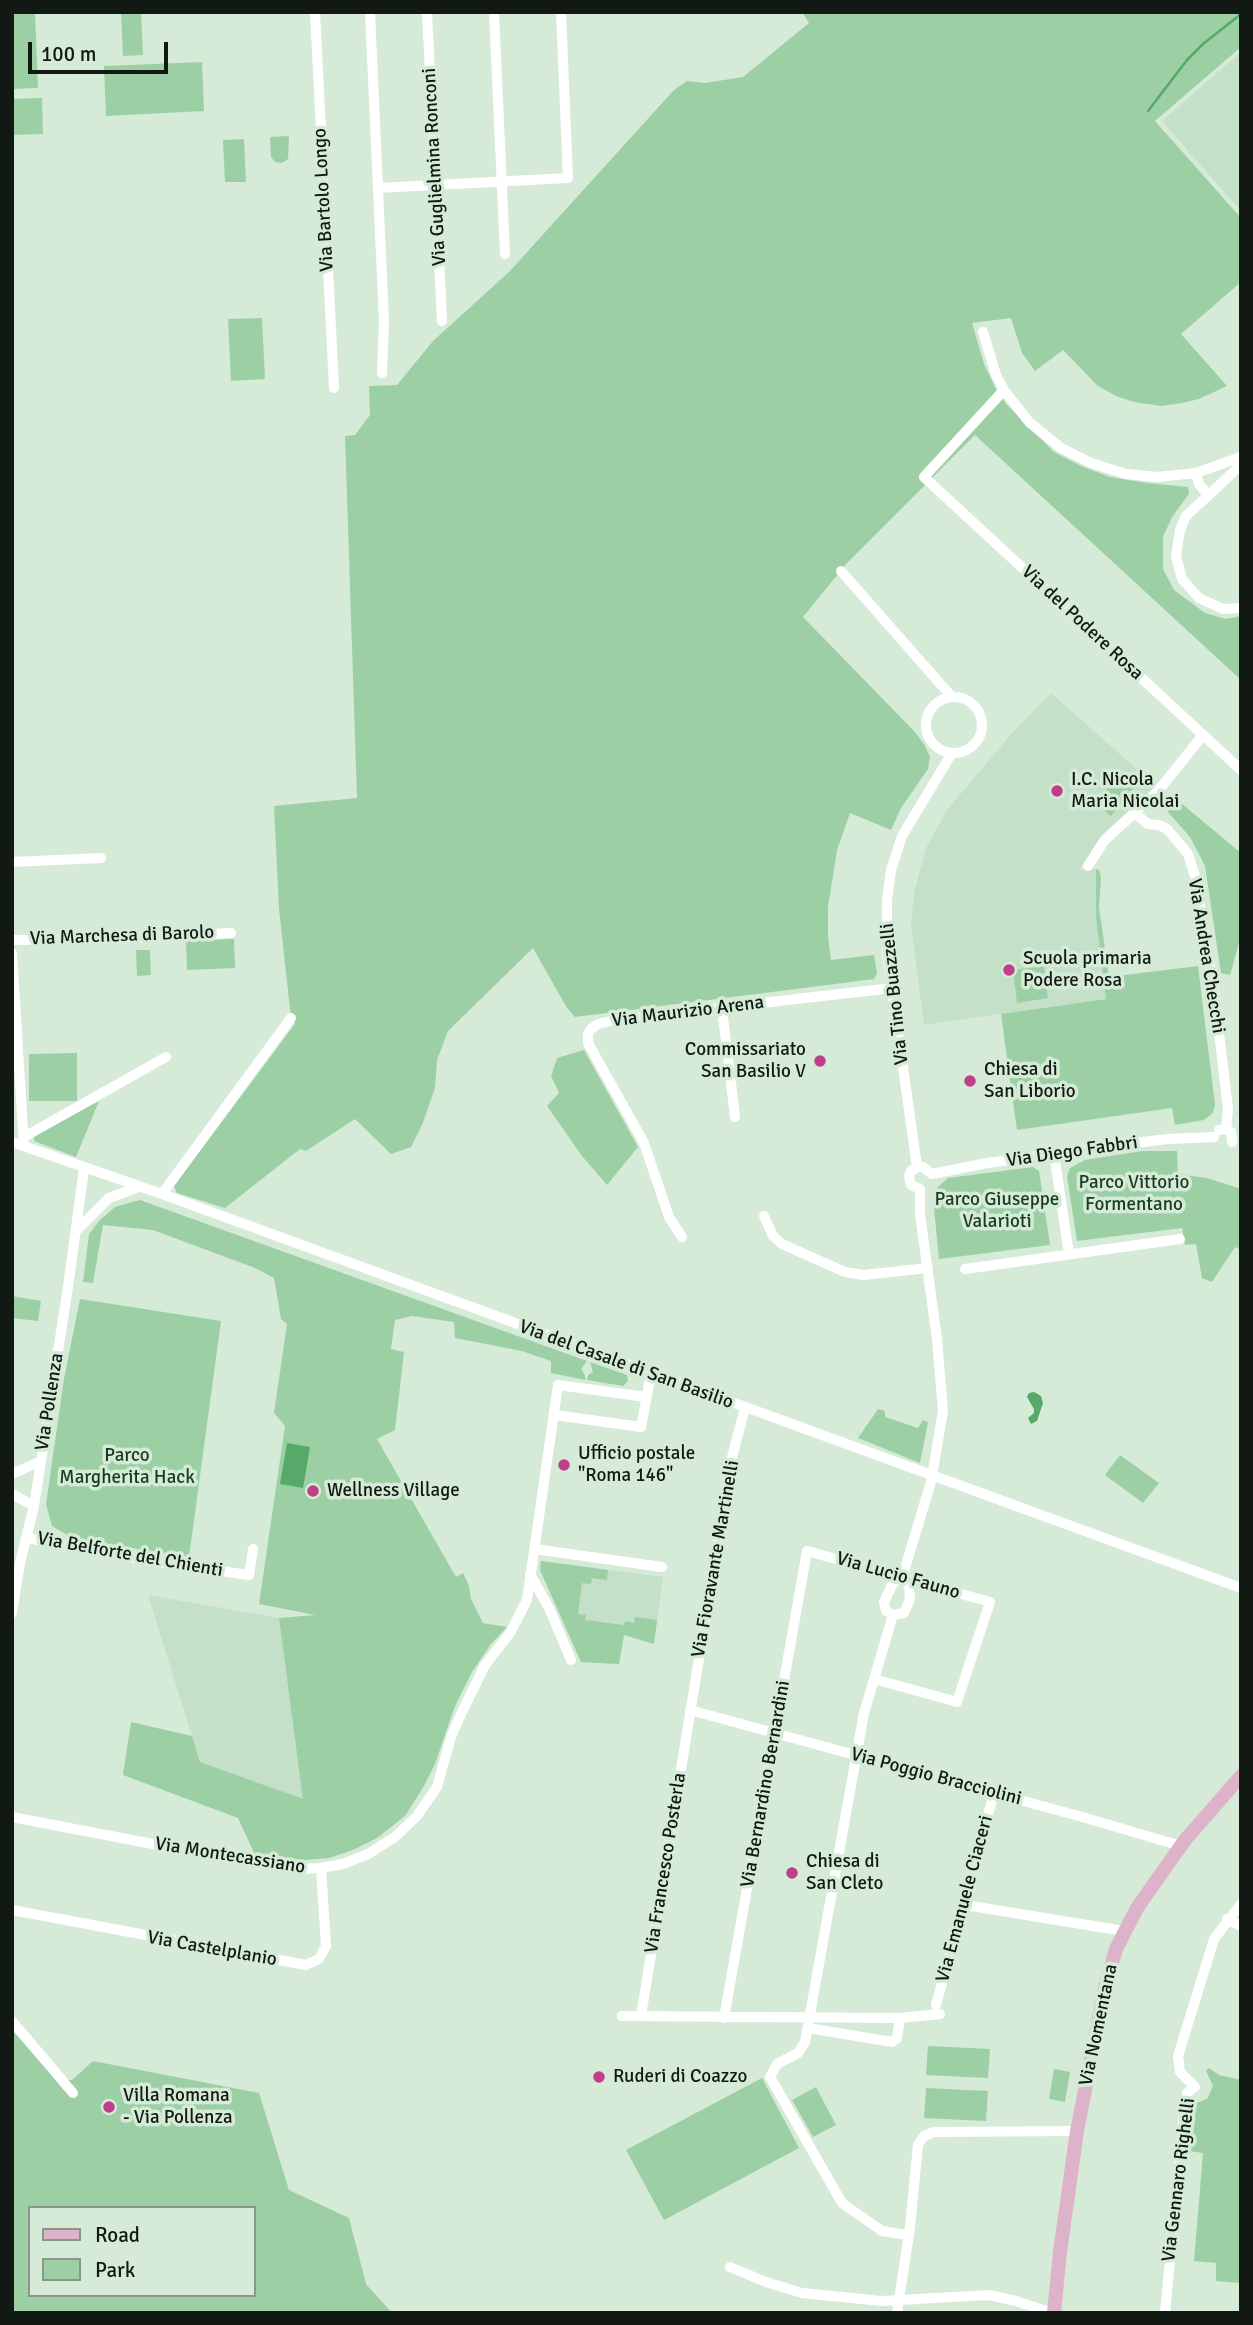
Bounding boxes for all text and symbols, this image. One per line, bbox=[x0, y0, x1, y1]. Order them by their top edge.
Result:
scale bar bbox=[32, 28, 172, 72]
text: 100 m bbox=[41, 41, 96, 67]
street label: Via Guglielmina Ronconi bbox=[418, 67, 452, 267]
street label: Via Bartolo Longo bbox=[309, 128, 339, 272]
street label: Via del Podere Rosa bbox=[1016, 561, 1148, 685]
place label: I.C. Nicola Maria Nicolai bbox=[1071, 769, 1179, 813]
marker: I.C. Nicola Maria Nicolai bbox=[1049, 783, 1065, 799]
street label: Via Andrea Checchi bbox=[1182, 877, 1230, 1035]
street label: Via Marchesa di Barolo bbox=[29, 921, 215, 951]
street label: Via Tino Buazzelli bbox=[876, 922, 914, 1066]
place label: Scuola primaria Podere Rosa bbox=[1023, 948, 1152, 992]
marker: Scuola primaria Podere Rosa bbox=[1001, 962, 1017, 978]
street label: Via Maurizio Arena bbox=[611, 991, 765, 1033]
place label: Commissariato San Basilio V bbox=[685, 1039, 806, 1083]
marker: Commissariato San Basilio V bbox=[812, 1053, 828, 1069]
place label: Chiesa di San Liborio bbox=[984, 1059, 1076, 1103]
marker: Chiesa di San Liborio bbox=[962, 1073, 978, 1089]
street label: Via Diego Fabbri bbox=[1005, 1132, 1139, 1172]
park label: Parco Vittorio Formentano bbox=[1079, 1172, 1189, 1216]
park label: Parco Giuseppe Valarioti bbox=[935, 1189, 1059, 1233]
street label: Via del Casale di San Basilio bbox=[516, 1316, 736, 1414]
street label: Via Pollenza bbox=[31, 1351, 69, 1453]
place label: Ufficio postale "Roma 146" bbox=[578, 1443, 695, 1487]
park label: Parco Margherita Hack bbox=[59, 1445, 195, 1489]
marker: Ufficio postale "Roma 146" bbox=[556, 1457, 572, 1473]
street label: Via Fioravante Martinelli bbox=[687, 1459, 745, 1659]
place label: Wellness Village bbox=[327, 1480, 460, 1502]
marker: Wellness Village bbox=[305, 1483, 321, 1499]
street label: Via Belforte del Chienti bbox=[35, 1527, 225, 1583]
street label: Via Lucio Fauno bbox=[834, 1547, 962, 1605]
street label: Via Bernardino Bernardini bbox=[737, 1679, 795, 1889]
street label: Via Poggio Bracciolini bbox=[848, 1743, 1024, 1811]
street label: Via Francesco Posterla bbox=[640, 1771, 692, 1955]
street label: Via Emanuele Ciaceri bbox=[932, 1813, 998, 1985]
street label: Via Montecassiano bbox=[153, 1833, 307, 1879]
place label: Chiesa di San Cleto bbox=[806, 1851, 883, 1895]
marker: Chiesa di San Cleto bbox=[784, 1865, 800, 1881]
street label: Via Castelplanio bbox=[145, 1926, 279, 1972]
street label: Via Nomentana bbox=[1075, 1962, 1123, 2088]
place label: Ruderi di Coazzo bbox=[613, 2066, 747, 2088]
marker: Ruderi di Coazzo bbox=[591, 2069, 607, 2085]
place label: Villa Romana - Via Pollenza bbox=[123, 2085, 233, 2129]
street label: Via Gennaro Righelli bbox=[1158, 2097, 1200, 2263]
marker: Villa Romana - Via Pollenza bbox=[101, 2099, 117, 2115]
legend bbox=[28, 2206, 256, 2297]
text: Road bbox=[95, 2222, 140, 2248]
text: Park bbox=[95, 2257, 135, 2283]

